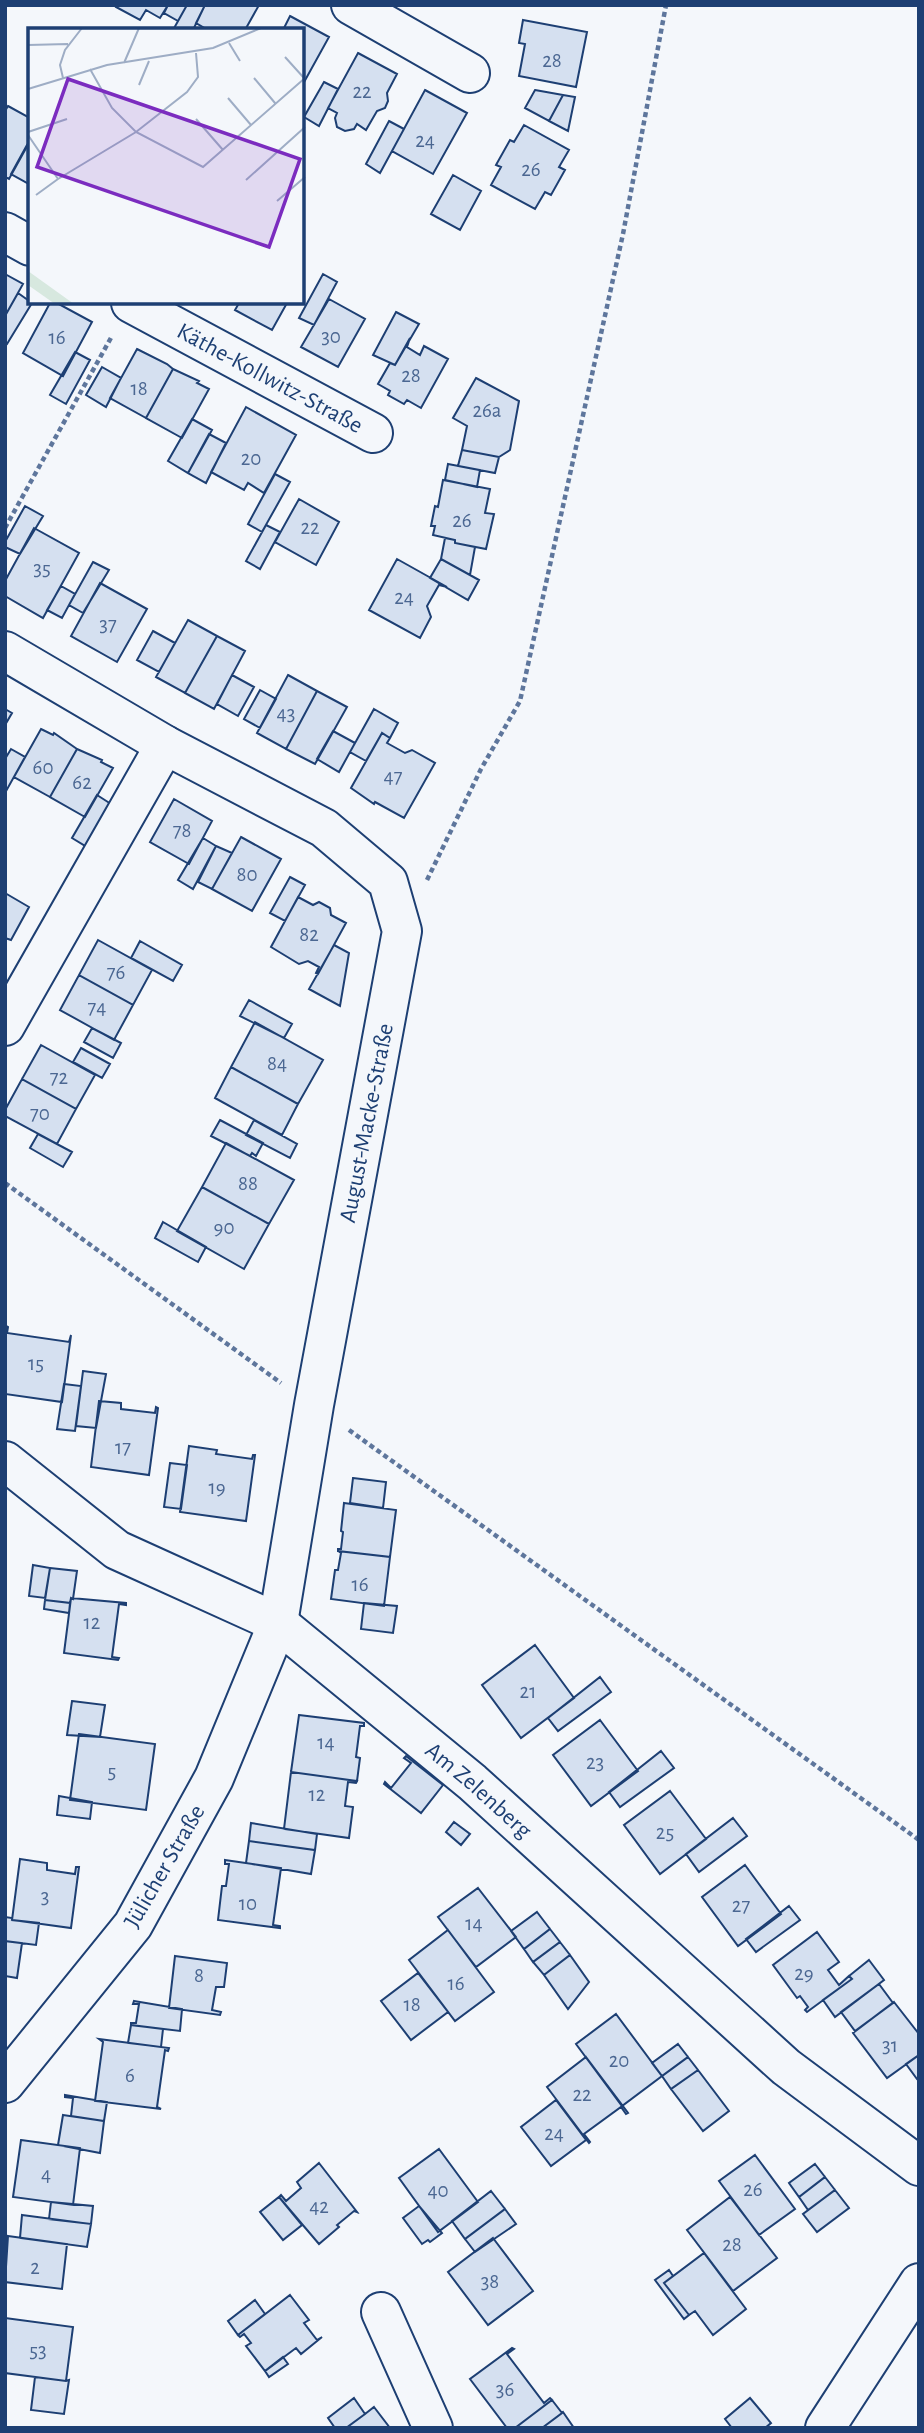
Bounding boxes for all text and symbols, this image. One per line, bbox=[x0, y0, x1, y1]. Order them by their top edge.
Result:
inset map bbox=[28, 28, 304, 304]
house number: 28 bbox=[542, 50, 562, 71]
house number: 22 bbox=[352, 81, 372, 102]
house number: 24 bbox=[415, 130, 435, 151]
house number: 26 bbox=[521, 159, 541, 180]
street label: Käthe-Kollwitz-Straße bbox=[173, 319, 367, 438]
house number: 30 bbox=[321, 326, 341, 347]
house number: 16 bbox=[48, 327, 66, 348]
house number: 28 bbox=[401, 365, 421, 386]
house number: 18 bbox=[130, 378, 148, 399]
house number: 26a bbox=[472, 400, 502, 421]
house number: 20 bbox=[241, 448, 261, 469]
house number: 26 bbox=[452, 510, 472, 531]
house number: 22 bbox=[300, 517, 320, 538]
house number: 35 bbox=[33, 558, 51, 579]
house number: 24 bbox=[394, 587, 414, 608]
house number: 37 bbox=[99, 614, 117, 635]
house number: 43 bbox=[277, 703, 295, 724]
house number: 60 bbox=[33, 757, 53, 778]
house number: 47 bbox=[384, 766, 403, 787]
house number: 62 bbox=[72, 772, 92, 793]
house number: 78 bbox=[173, 820, 191, 841]
house number: 80 bbox=[236, 864, 258, 885]
house number: 82 bbox=[299, 924, 319, 945]
house number: 76 bbox=[107, 962, 125, 983]
house number: 74 bbox=[88, 997, 106, 1018]
street label: August-Macke-Straße bbox=[336, 1022, 398, 1225]
house number: 84 bbox=[267, 1053, 287, 1074]
house number: 72 bbox=[50, 1067, 68, 1088]
house number: 70 bbox=[30, 1103, 50, 1124]
house number: 88 bbox=[238, 1173, 258, 1194]
house number: 90 bbox=[214, 1217, 234, 1238]
house number: 15 bbox=[28, 1353, 44, 1374]
house number: 17 bbox=[115, 1437, 131, 1458]
house number: 19 bbox=[208, 1477, 226, 1498]
house number: 16 bbox=[351, 1574, 369, 1595]
house number: 12 bbox=[84, 1612, 100, 1633]
house number: 21 bbox=[520, 1681, 536, 1702]
house number: 14 bbox=[317, 1732, 335, 1753]
street label: Am Zelenberg bbox=[421, 1738, 536, 1843]
house number: 23 bbox=[586, 1752, 604, 1773]
house number: 5 bbox=[108, 1761, 116, 1782]
house number: 12 bbox=[309, 1784, 325, 1805]
street label: Jülicher Straße bbox=[120, 1801, 210, 1932]
house number: 25 bbox=[656, 1822, 674, 1843]
house number: 3 bbox=[41, 1886, 49, 1907]
house number: 10 bbox=[239, 1893, 257, 1914]
house number: 27 bbox=[732, 1895, 750, 1916]
house number: 14 bbox=[465, 1913, 483, 1934]
house number: 29 bbox=[794, 1963, 814, 1984]
house number: 8 bbox=[194, 1965, 204, 1986]
house number: 16 bbox=[447, 1973, 465, 1994]
house number: 18 bbox=[403, 1994, 421, 2015]
house number: 31 bbox=[882, 2035, 898, 2056]
house number: 20 bbox=[609, 2050, 629, 2071]
house number: 6 bbox=[125, 2065, 135, 2086]
house number: 22 bbox=[572, 2084, 592, 2105]
house number: 24 bbox=[544, 2123, 564, 2144]
house number: 4 bbox=[41, 2164, 51, 2185]
house number: 26 bbox=[743, 2179, 763, 2200]
house number: 40 bbox=[427, 2180, 449, 2201]
house number: 42 bbox=[309, 2196, 329, 2217]
house number: 28 bbox=[722, 2234, 742, 2255]
house number: 2 bbox=[30, 2257, 40, 2278]
house number: 38 bbox=[481, 2271, 499, 2292]
house number: 53 bbox=[29, 2340, 47, 2361]
house number: 36 bbox=[496, 2379, 514, 2400]

